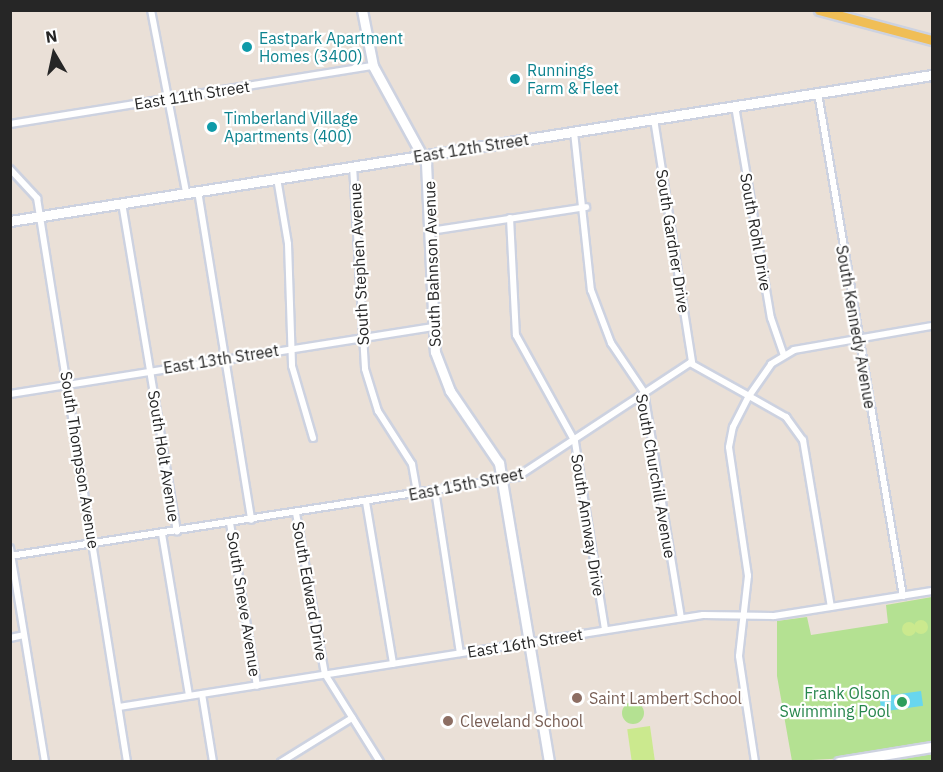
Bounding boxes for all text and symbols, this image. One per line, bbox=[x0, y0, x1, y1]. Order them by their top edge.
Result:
north arrow bbox=[24, 24, 84, 84]
text: N bbox=[44, 25, 58, 47]
place label: Eastpark Apartment Homes (3400) bbox=[259, 28, 403, 66]
marker: Eastpark Apartment Homes (3400) bbox=[240, 40, 254, 54]
place label: Runnings Farm & Fleet bbox=[527, 60, 619, 98]
marker: Runnings Farm & Fleet bbox=[508, 72, 522, 86]
street label: East 11th Street bbox=[133, 76, 251, 114]
place label: Timberland Village Apartments (400) bbox=[224, 108, 358, 146]
marker: Timberland Village Apartments (400) bbox=[205, 120, 219, 134]
street label: East 12th Street bbox=[412, 129, 530, 167]
street label: South Gardner Drive bbox=[652, 168, 694, 314]
street label: South Rohl Drive bbox=[736, 172, 776, 292]
street label: South Bahnson Avenue bbox=[420, 181, 444, 347]
street label: South Stephen Avenue bbox=[345, 182, 373, 346]
street label: South Kennedy Avenue bbox=[832, 244, 880, 410]
street label: East 13th Street bbox=[162, 340, 280, 378]
street label: South Thompson Avenue bbox=[56, 370, 104, 550]
street label: South Holt Avenue bbox=[144, 389, 184, 523]
street label: South Churchill Avenue bbox=[632, 392, 680, 560]
street label: South Annway Drive bbox=[567, 453, 609, 597]
street label: East 15th Street bbox=[407, 463, 525, 505]
street label: South Edward Drive bbox=[288, 520, 332, 662]
street label: South Sneve Avenue bbox=[223, 530, 265, 678]
street label: East 16th Street bbox=[466, 624, 584, 662]
place label: Frank Olson Swimming Pool bbox=[780, 683, 890, 721]
place label: Saint Lambert School bbox=[589, 688, 742, 708]
marker: Saint Lambert School bbox=[570, 691, 584, 705]
marker: Frank Olson Swimming Pool bbox=[895, 695, 909, 709]
place label: Cleveland School bbox=[460, 711, 583, 731]
marker: Cleveland School bbox=[441, 714, 455, 728]

